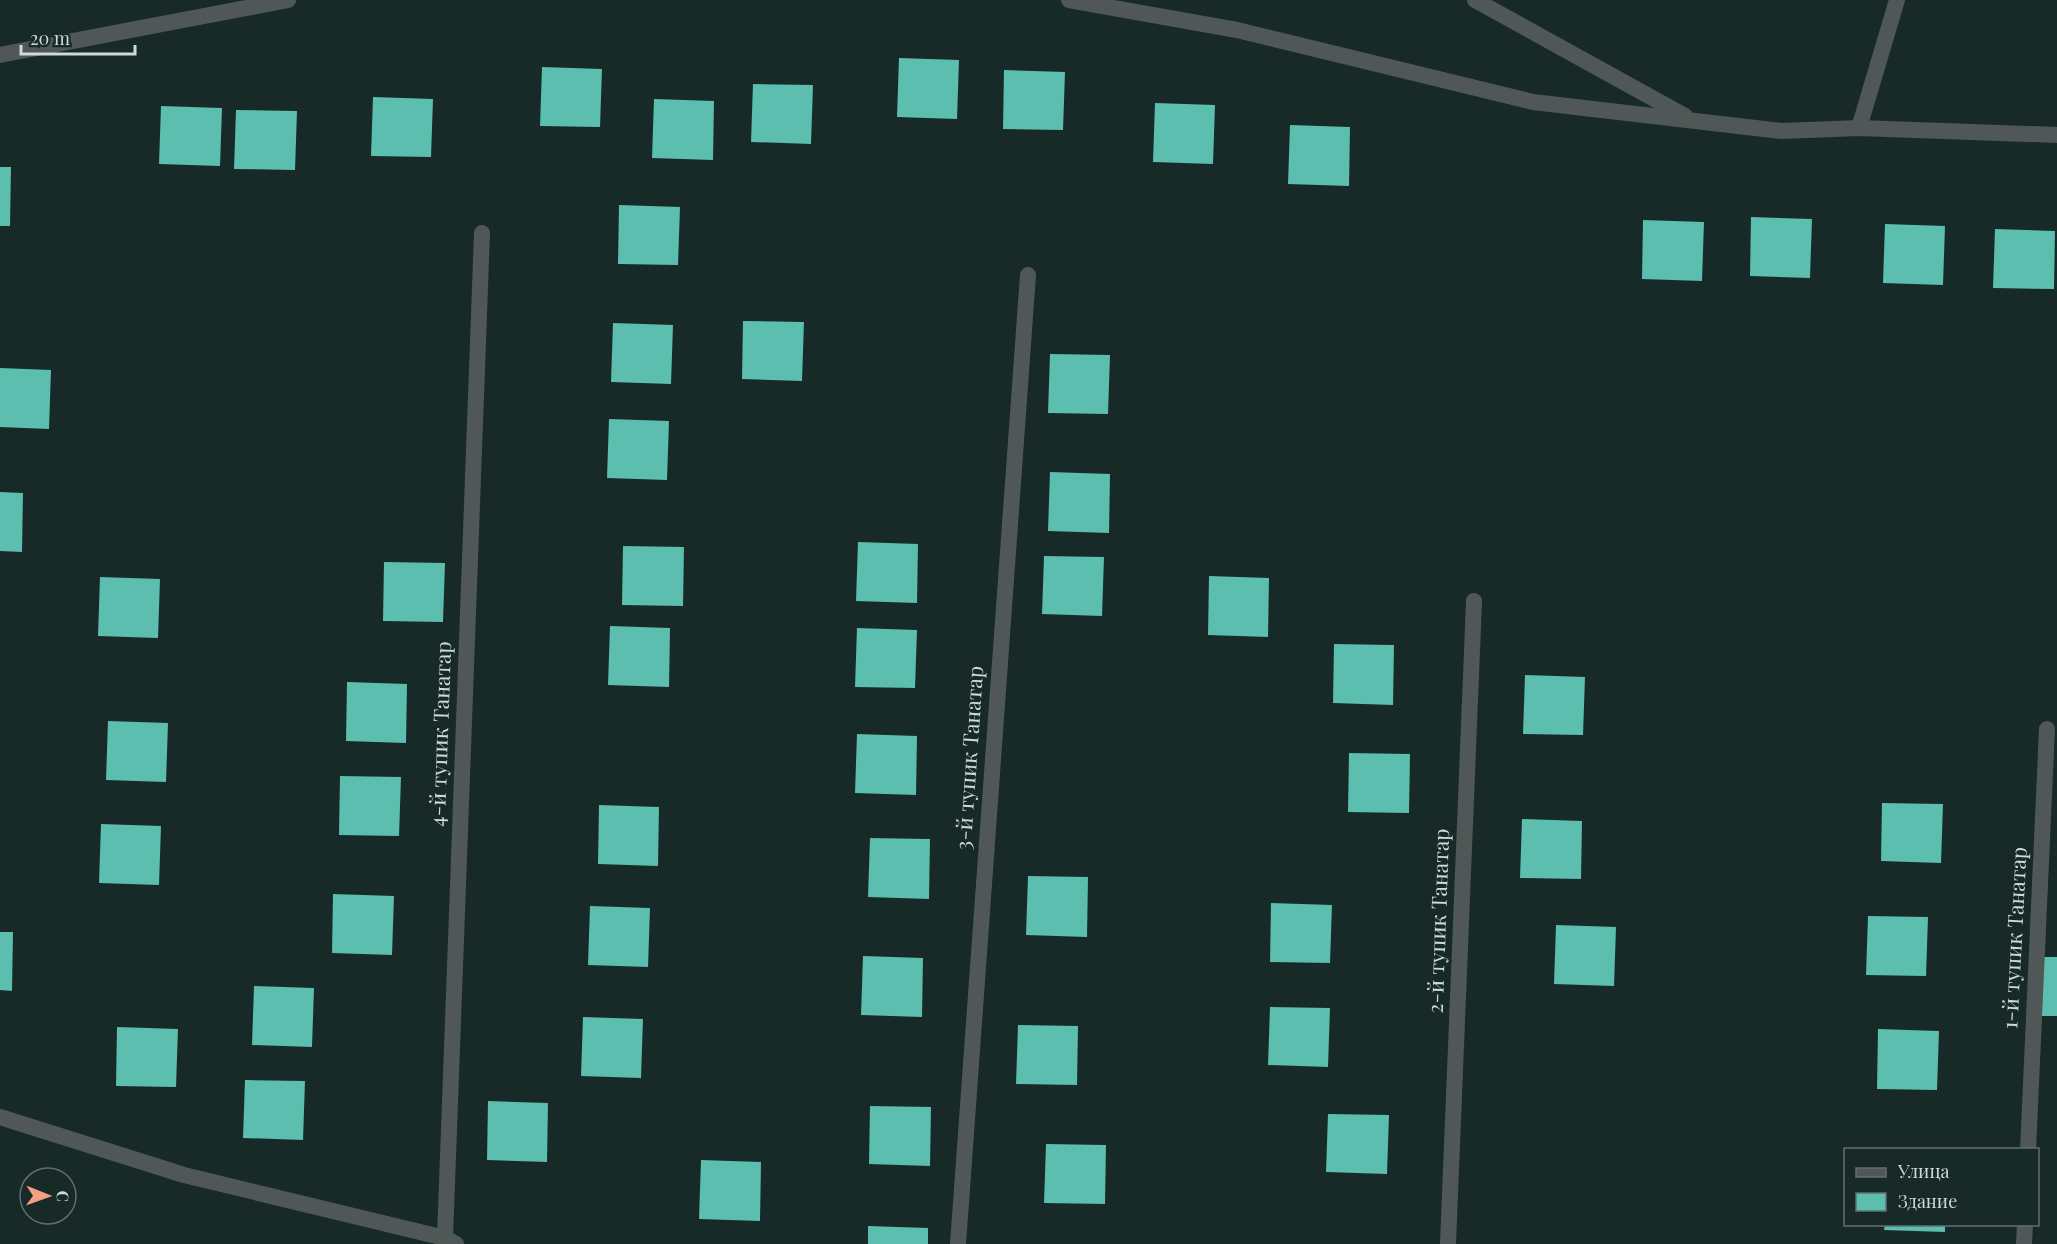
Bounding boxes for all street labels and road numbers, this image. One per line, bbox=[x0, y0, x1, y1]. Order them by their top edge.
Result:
street label: 4-й тупик Танатар bbox=[422, 641, 456, 827]
street label: 3-й тупик Танатар bbox=[948, 665, 988, 851]
street label: 2-й тупик Танатар bbox=[1420, 828, 1454, 1014]
street label: 1-й тупик Танатар bbox=[1994, 846, 2032, 1030]

